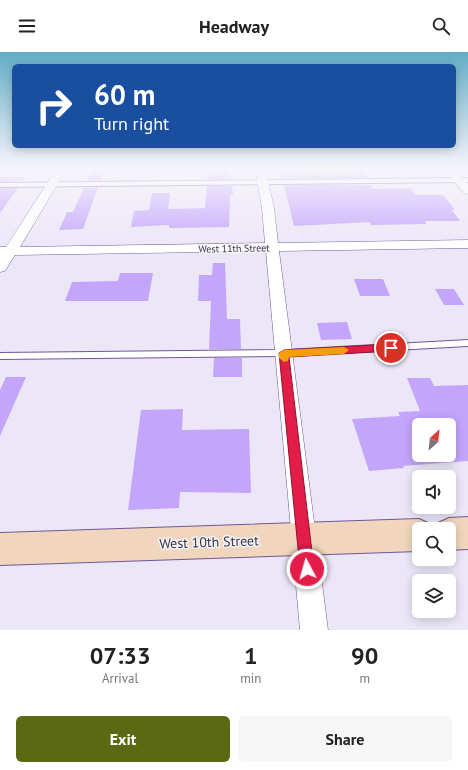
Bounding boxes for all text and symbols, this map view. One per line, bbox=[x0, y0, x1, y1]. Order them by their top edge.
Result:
icon: menu bbox=[16, 15, 38, 37]
text: Headway bbox=[199, 15, 269, 38]
icon: search bbox=[430, 15, 452, 37]
text: 60 m bbox=[94, 76, 155, 113]
icon: right bbox=[28, 80, 80, 132]
text: Turn right bbox=[94, 112, 169, 135]
street label: West 11th Street bbox=[198, 241, 270, 256]
pin bbox=[374, 331, 408, 365]
icon: arrive bbox=[380, 337, 402, 359]
north arrow bbox=[412, 418, 456, 462]
map controls bbox=[412, 418, 456, 618]
button: sound bbox=[412, 470, 456, 514]
button: search bbox=[412, 522, 456, 566]
street label: West 10th Street bbox=[159, 531, 259, 553]
position arrow bbox=[286, 548, 328, 590]
button: layers bbox=[412, 574, 456, 618]
text: 07:33 bbox=[90, 640, 151, 671]
text: 1 bbox=[244, 640, 258, 671]
text: 90 bbox=[351, 640, 378, 671]
text: Arrival bbox=[102, 670, 138, 687]
text: min bbox=[240, 670, 261, 687]
text: m bbox=[359, 670, 370, 687]
button: Exit bbox=[16, 716, 230, 762]
button: Share bbox=[238, 716, 452, 762]

